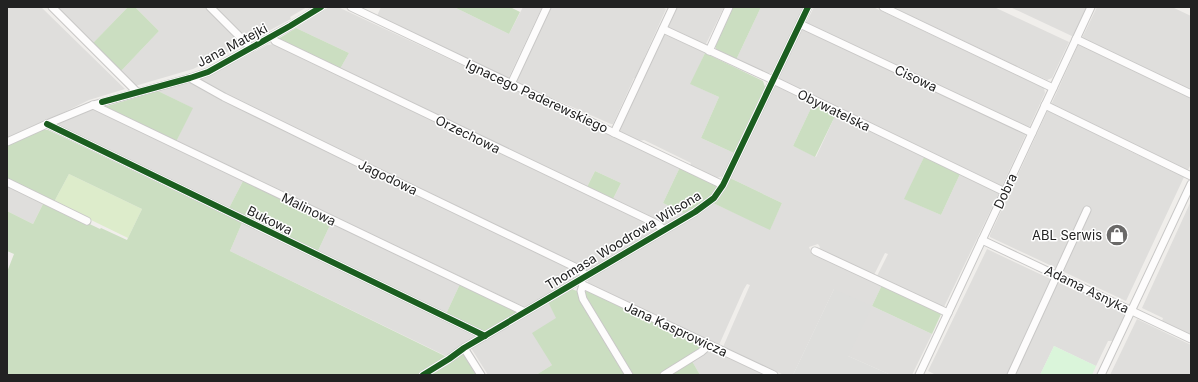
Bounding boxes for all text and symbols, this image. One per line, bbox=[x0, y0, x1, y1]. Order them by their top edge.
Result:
street label: Jana Matejki bbox=[194, 20, 270, 70]
street label: Ignacego Paderewskiego bbox=[463, 56, 611, 136]
street label: Cisowa bbox=[892, 61, 940, 95]
street label: Obywatelska bbox=[795, 85, 873, 135]
street label: Orzechowa bbox=[433, 111, 503, 157]
street label: Jagodowa bbox=[356, 156, 420, 198]
street label: Dobra bbox=[990, 171, 1020, 211]
street label: Thomasa Woodrowa Wilsona bbox=[542, 187, 704, 293]
street label: Malinowa bbox=[279, 189, 339, 229]
street label: Bukowa bbox=[245, 202, 295, 238]
shop icon: ABL Serwis bbox=[1104, 222, 1130, 248]
place label: ABL Serwis bbox=[1032, 227, 1102, 243]
street label: Adama Asnyka bbox=[1042, 262, 1132, 316]
street label: Jana Kasprowicza bbox=[622, 298, 730, 360]

